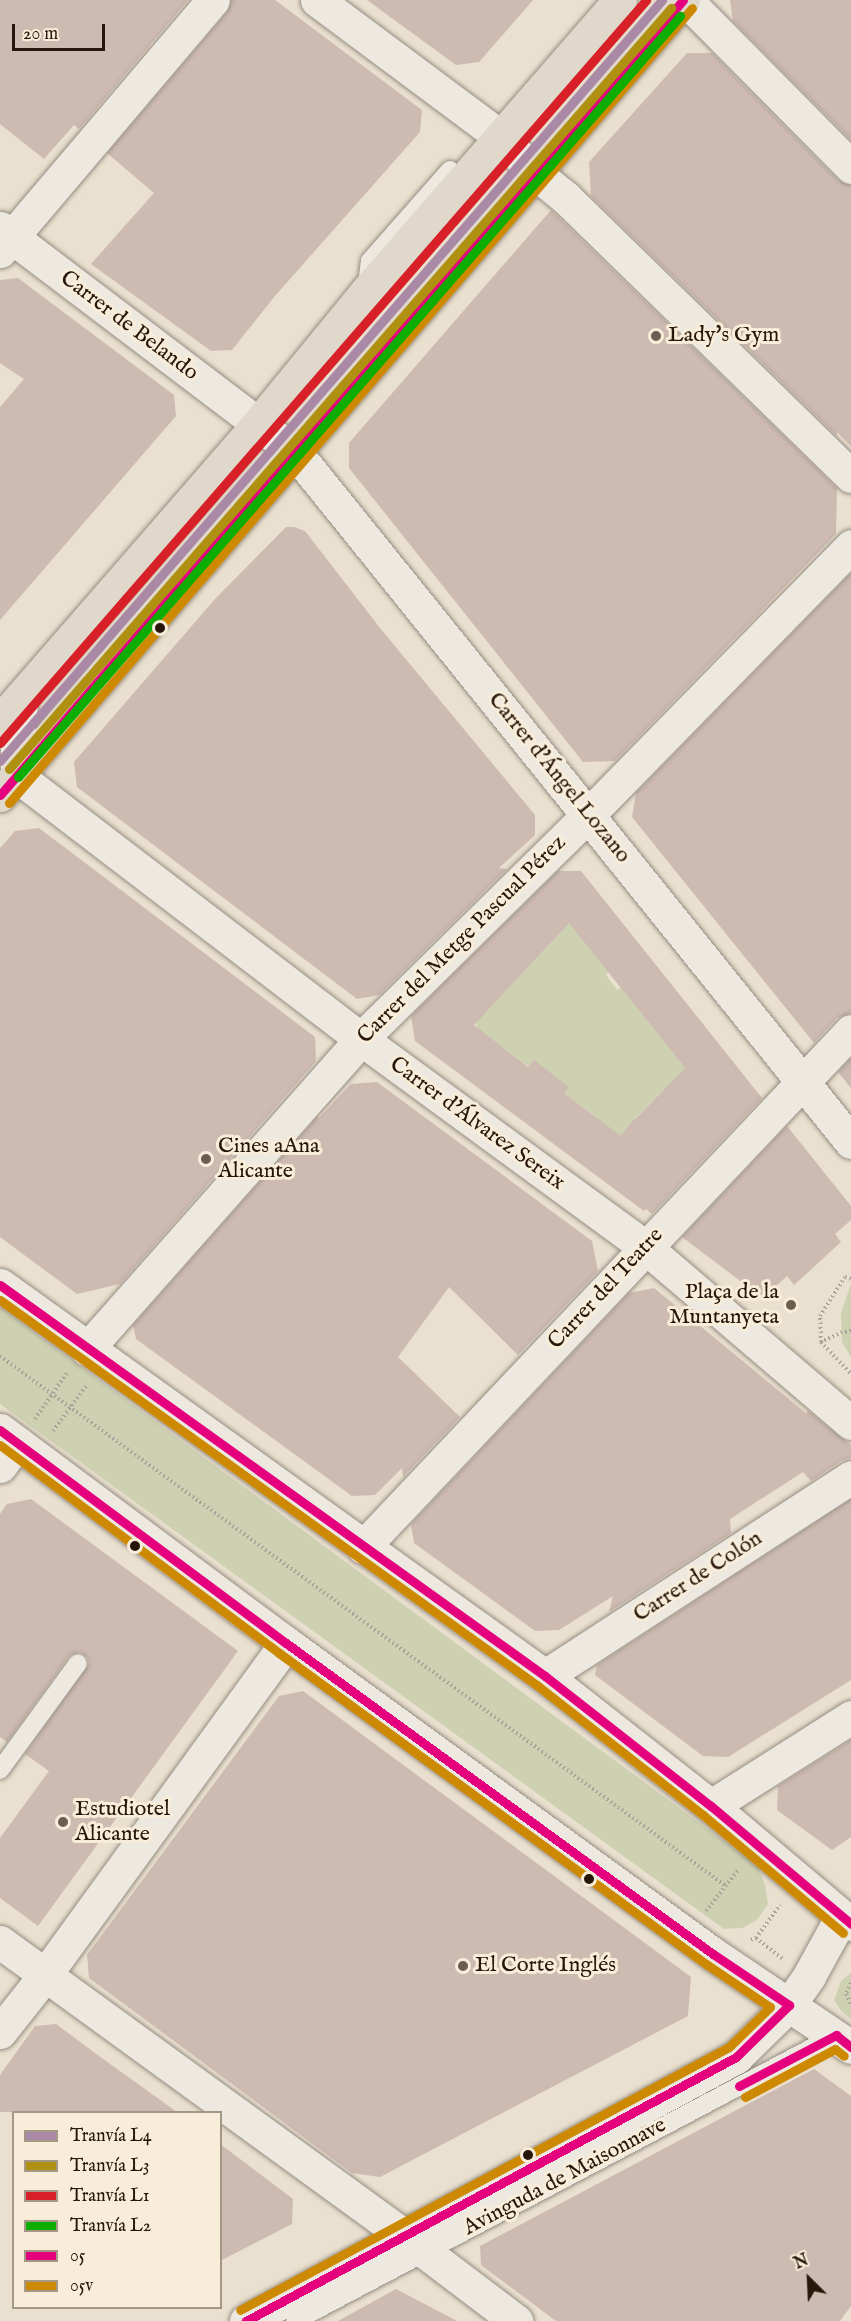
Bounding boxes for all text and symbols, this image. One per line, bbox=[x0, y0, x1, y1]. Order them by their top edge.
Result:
scale bar bbox=[15, 12, 108, 50]
text: 20 m bbox=[23, 23, 58, 46]
street label: Carrer de Belando bbox=[55, 265, 203, 387]
place label: Lady's Gym bbox=[668, 323, 779, 349]
marker: Lady's Gym bbox=[649, 329, 663, 343]
unlabelled marker bbox=[154, 622, 166, 634]
street label: Carrer d'Ángel Lozano bbox=[482, 687, 636, 869]
street label: Carrer del Metge Pascual Pérez bbox=[352, 830, 572, 1050]
street label: Carrer d'Álvarez Sereix bbox=[384, 1051, 570, 1197]
place label: Cines aAna Alicante bbox=[218, 1133, 319, 1184]
marker: Cines aAna Alicante bbox=[199, 1152, 213, 1166]
street label: Carrer del Teatre bbox=[543, 1223, 669, 1355]
place label: Plaça de la Muntanyeta bbox=[669, 1279, 779, 1330]
marker: Plaça de la Muntanyeta bbox=[784, 1298, 798, 1312]
street label: Carrer de Colón bbox=[629, 1526, 767, 1628]
unlabelled marker bbox=[129, 1540, 141, 1552]
place label: Estudiotel Alicante bbox=[75, 1796, 170, 1848]
marker: Estudiotel Alicante bbox=[56, 1815, 70, 1829]
unlabelled marker bbox=[583, 1873, 595, 1885]
place label: El Corte Inglés bbox=[475, 1953, 616, 1979]
marker: El Corte Inglés bbox=[456, 1959, 470, 1973]
legend bbox=[12, 2111, 222, 2309]
street label: Avinguda de Maisonnave bbox=[459, 2112, 671, 2242]
text: Tranvía L4 bbox=[70, 2125, 152, 2148]
unlabelled marker bbox=[522, 2149, 534, 2161]
text: Tranvía L3 bbox=[70, 2155, 150, 2178]
text: Tranvía L1 bbox=[70, 2185, 150, 2208]
text: Tranvía L2 bbox=[70, 2215, 151, 2238]
text: 05 bbox=[70, 2245, 85, 2268]
north arrow bbox=[779, 2249, 839, 2309]
text: N bbox=[791, 2251, 812, 2275]
text: 05v bbox=[70, 2275, 93, 2298]

